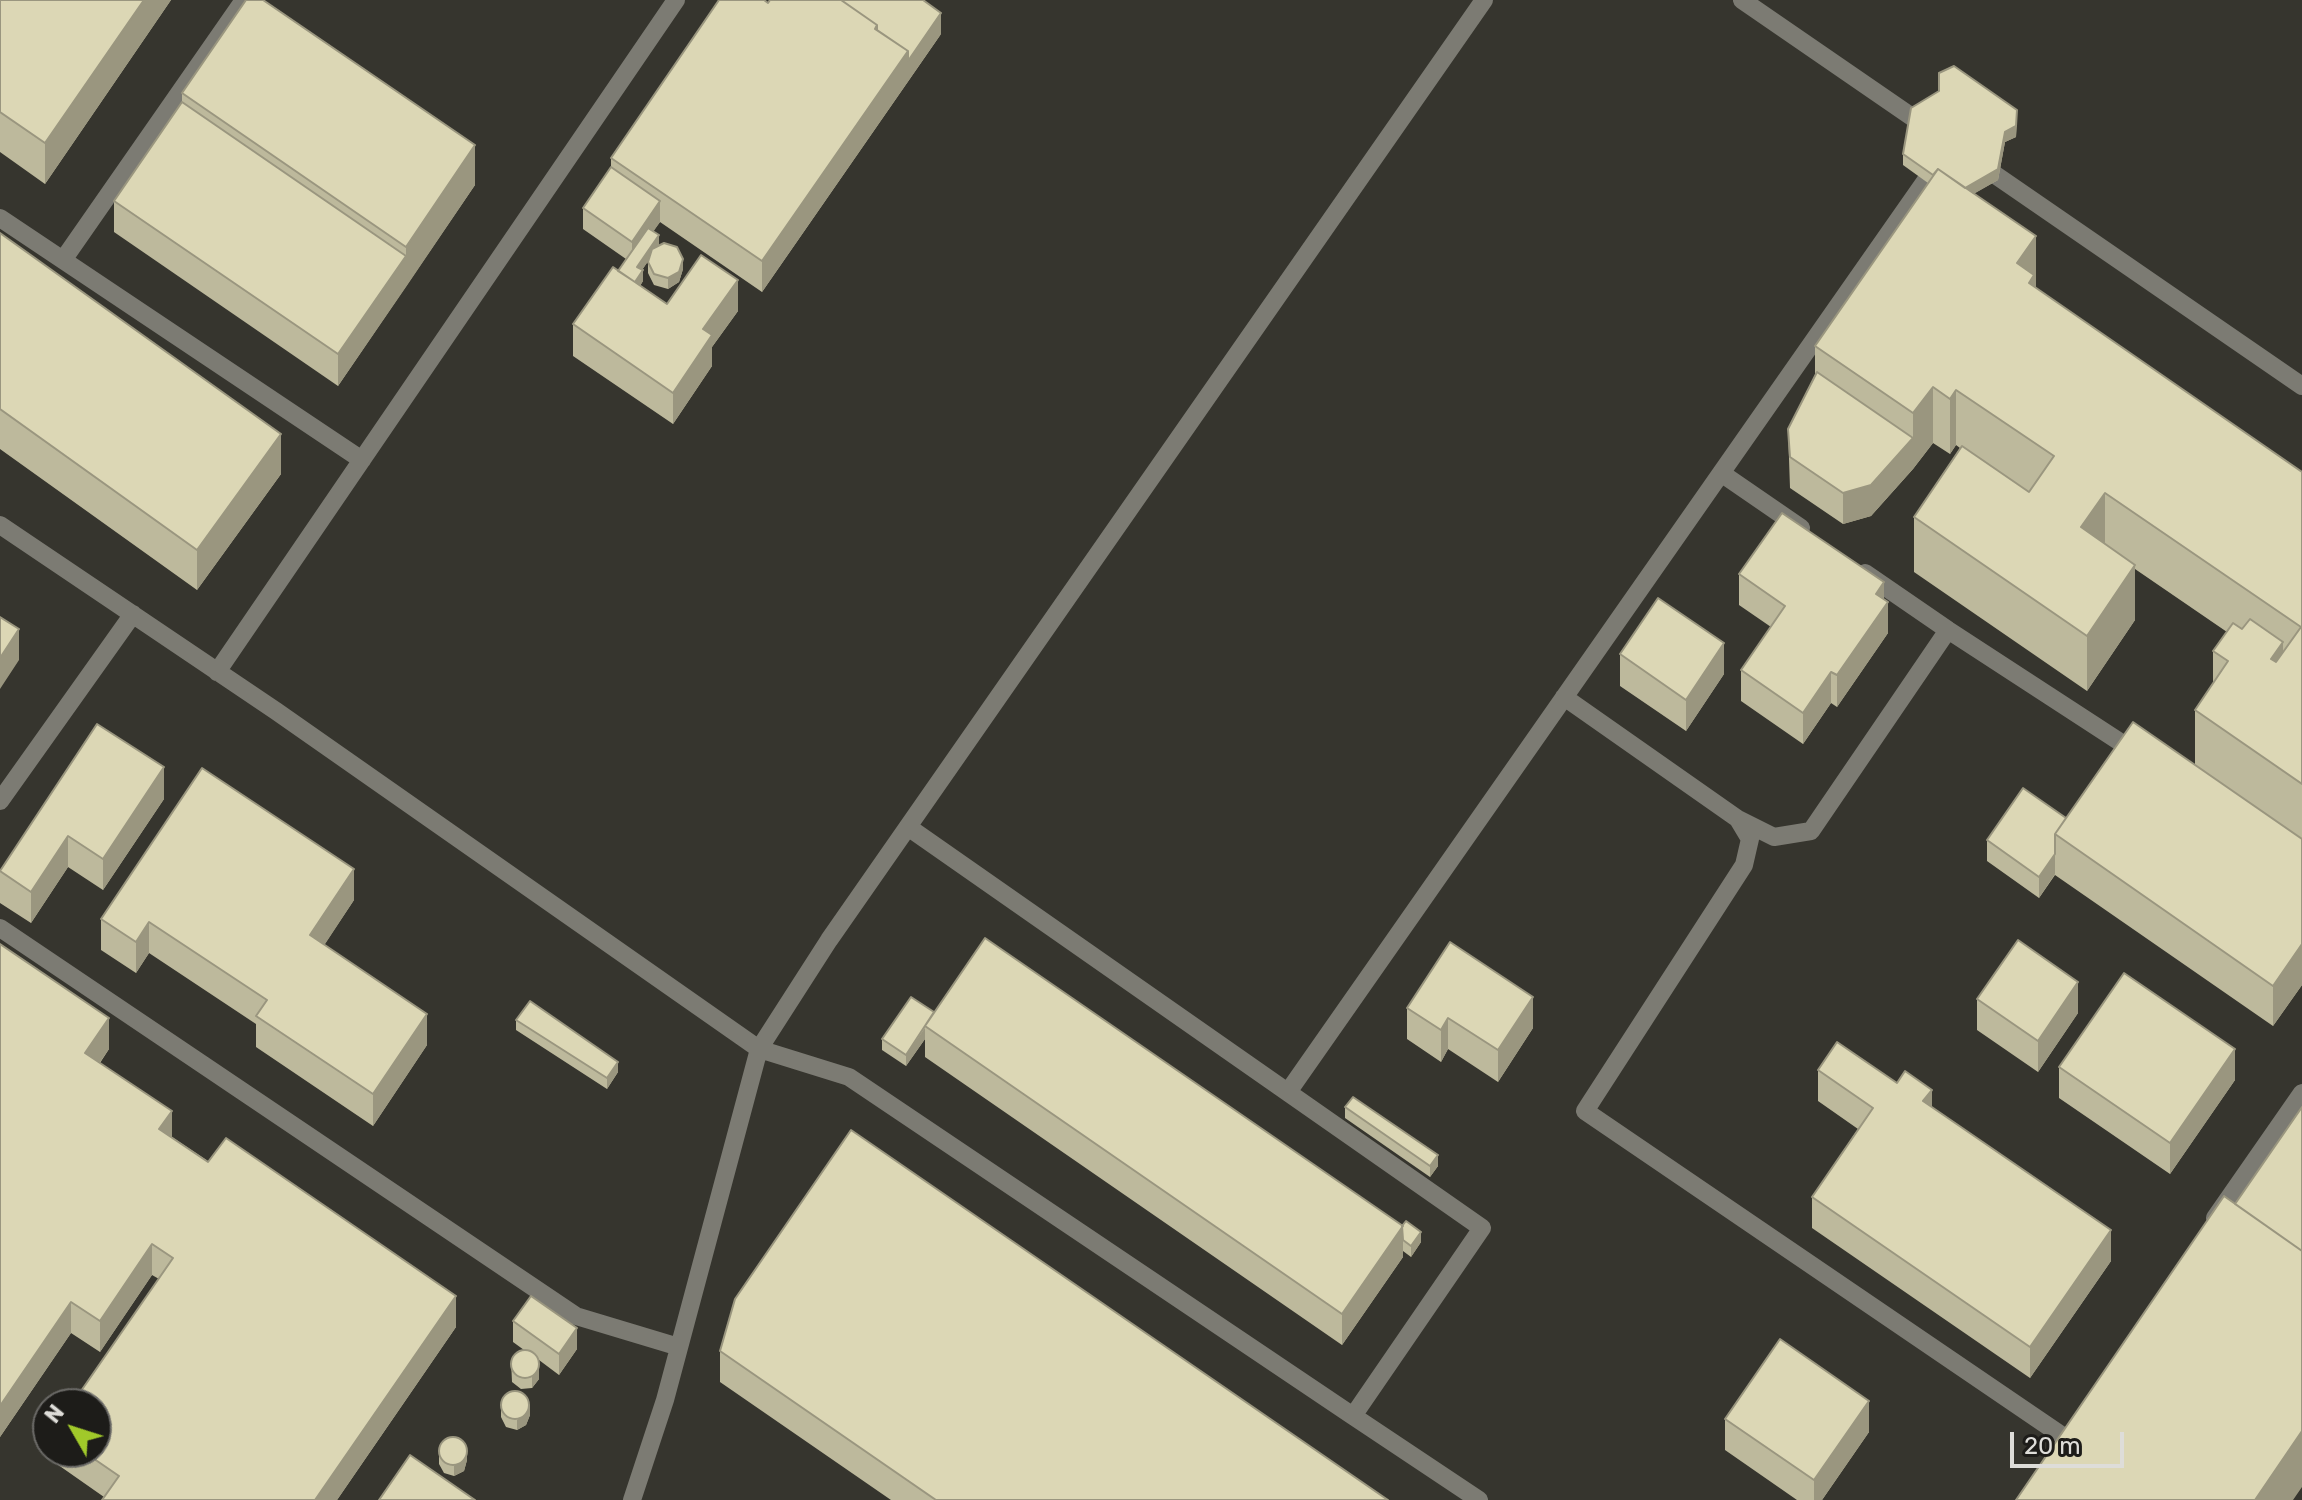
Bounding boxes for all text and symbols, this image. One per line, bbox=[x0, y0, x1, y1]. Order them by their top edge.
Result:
north arrow bbox=[32, 1388, 112, 1468]
text: N bbox=[39, 1399, 70, 1428]
scale bar bbox=[2014, 1416, 2128, 1466]
text: 20 m bbox=[2024, 1432, 2081, 1460]

